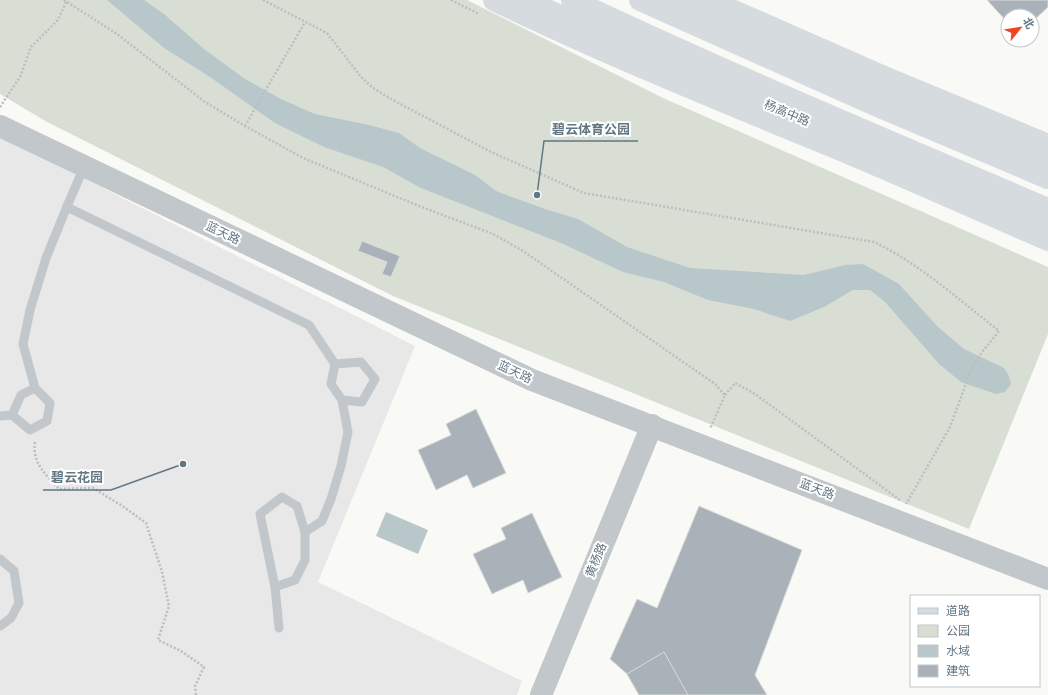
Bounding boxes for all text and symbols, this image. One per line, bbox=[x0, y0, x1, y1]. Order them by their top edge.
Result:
north arrow bbox=[1000, 8, 1040, 48]
text: 北 bbox=[1020, 15, 1037, 31]
street label: 杨高中路 bbox=[762, 96, 812, 129]
callout: 碧云体育公园 bbox=[544, 116, 638, 141]
text: 碧云体育公园 bbox=[552, 121, 630, 137]
street label: 蓝天路 bbox=[204, 218, 243, 247]
street label: 蓝天路 bbox=[496, 357, 535, 386]
callout: 碧云花园 bbox=[43, 465, 111, 490]
text: 碧云花园 bbox=[51, 469, 103, 485]
street label: 蓝天路 bbox=[798, 475, 837, 502]
street label: 黄杨路 bbox=[582, 540, 609, 579]
legend bbox=[910, 595, 1040, 687]
text: 道路 bbox=[946, 603, 970, 618]
text: 公园 bbox=[946, 623, 970, 638]
text: 水域 bbox=[946, 643, 970, 658]
text: 建筑 bbox=[946, 663, 970, 678]

